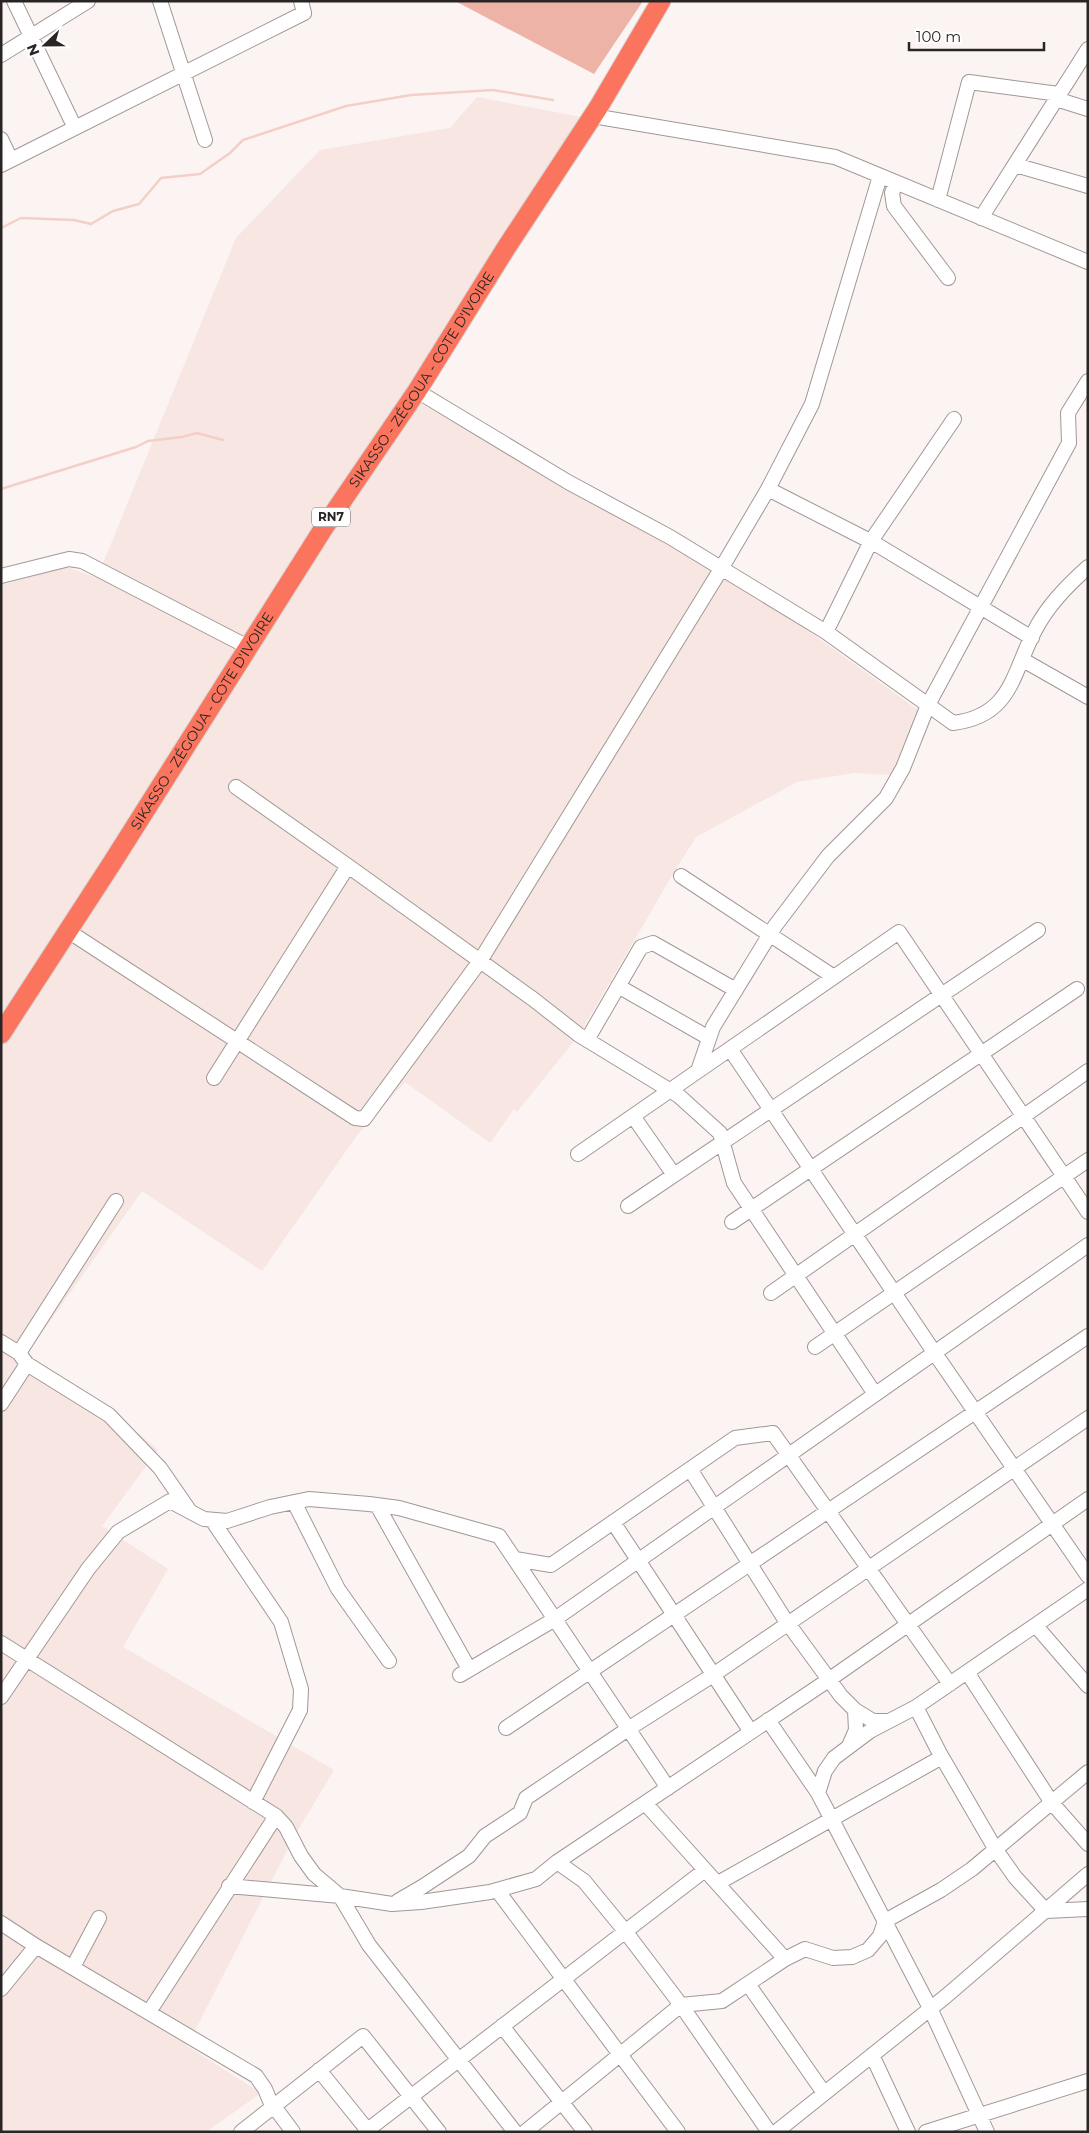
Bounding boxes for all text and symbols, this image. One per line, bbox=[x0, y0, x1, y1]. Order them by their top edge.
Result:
north arrow bbox=[20, 20, 70, 70]
scale bar bbox=[909, 20, 1044, 52]
text: 100 m bbox=[916, 27, 961, 46]
text: N bbox=[22, 41, 43, 58]
street label: SIKASSO - ZÉGOUA - COTE D'IVOIRE bbox=[345, 268, 498, 491]
road number: RN7 bbox=[312, 508, 350, 526]
street label: SIKASSO - ZÉGOUA - COTE D'IVOIRE bbox=[126, 609, 277, 833]

